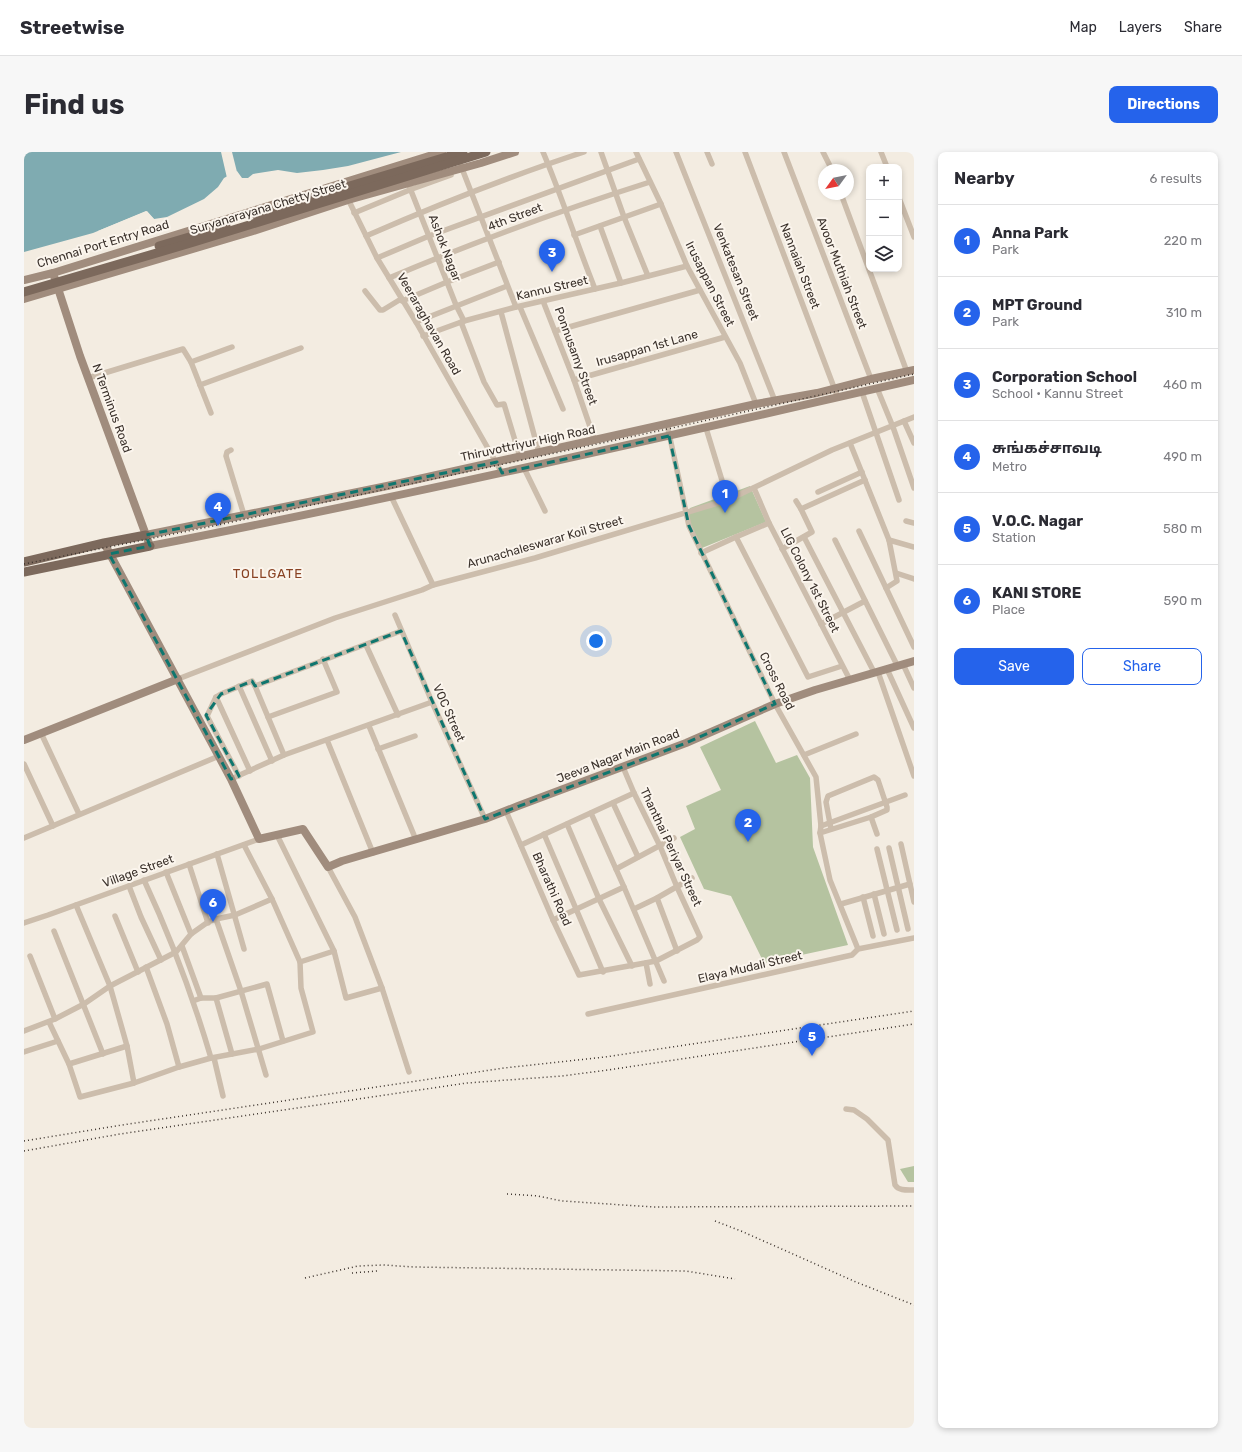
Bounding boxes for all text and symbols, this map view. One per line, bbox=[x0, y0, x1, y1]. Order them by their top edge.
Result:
text: Streetwise bbox=[20, 16, 125, 39]
text: Map bbox=[1070, 19, 1097, 36]
text: Layers bbox=[1119, 19, 1162, 36]
text: Share bbox=[1184, 19, 1222, 36]
button: Directions bbox=[1109, 86, 1218, 123]
text: Find us bbox=[24, 88, 124, 121]
north arrow bbox=[818, 164, 854, 200]
map controls bbox=[866, 164, 902, 272]
button: + bbox=[866, 164, 902, 200]
text: Nearby bbox=[954, 168, 1015, 188]
text: 6 results bbox=[1150, 171, 1202, 186]
street label: Suryanarayana Chetty Street bbox=[188, 176, 348, 237]
street label: 4th Street bbox=[486, 200, 544, 234]
button: − bbox=[866, 200, 902, 236]
street label: Ashok Nagar bbox=[426, 212, 464, 284]
street label: Avoor Muthiah Street bbox=[814, 215, 870, 331]
street label: Chennai Port Entry Road bbox=[35, 217, 171, 271]
street label: Nannaiah Street bbox=[777, 221, 823, 311]
street label: Venkatesan Street bbox=[710, 222, 762, 323]
text: Anna Park bbox=[992, 224, 1068, 242]
text: 1 bbox=[964, 233, 970, 248]
text: 220 m bbox=[1164, 233, 1202, 248]
button: layers bbox=[866, 236, 902, 272]
pin: 3 bbox=[539, 239, 565, 272]
street label: Irusappan Street bbox=[683, 239, 738, 329]
text: Park bbox=[992, 242, 1019, 257]
street label: Veeraraghavan Road bbox=[394, 270, 464, 378]
street label: Kannu Street bbox=[515, 273, 590, 303]
text: MPT Ground bbox=[992, 296, 1082, 314]
street label: Ponnusamy Street bbox=[552, 305, 600, 407]
text: 2 bbox=[963, 305, 971, 320]
text: 310 m bbox=[1166, 305, 1202, 320]
text: Park bbox=[992, 314, 1019, 329]
street label: Irusappan 1st Lane bbox=[595, 327, 700, 369]
street label: N Terminus Road bbox=[89, 362, 135, 454]
text: Corporation School bbox=[992, 368, 1137, 386]
text: 3 bbox=[963, 377, 971, 392]
text: 460 m bbox=[1163, 377, 1202, 392]
text: School · Kannu Street bbox=[992, 386, 1123, 401]
street label: Thiruvottriyur High Road bbox=[459, 422, 597, 464]
text: சுங்கச்சாவடி bbox=[992, 439, 1102, 457]
text: 4 bbox=[963, 449, 971, 464]
text: 490 m bbox=[1163, 449, 1202, 464]
text: Metro bbox=[992, 459, 1027, 474]
pin: 1 bbox=[712, 480, 738, 513]
pin: 4 bbox=[205, 493, 231, 526]
text: V.O.C. Nagar bbox=[992, 512, 1083, 530]
street label: Arunachaleswarar Koil Street bbox=[465, 513, 625, 571]
text: 5 bbox=[963, 521, 971, 536]
text: 580 m bbox=[1163, 521, 1202, 536]
street label: LIG Colony 1st Street bbox=[777, 525, 843, 635]
text: Station bbox=[992, 530, 1036, 545]
district label: TOLLGATE bbox=[233, 566, 303, 581]
text: KANI STORE bbox=[992, 584, 1081, 602]
text: 6 bbox=[963, 593, 971, 608]
text: 590 m bbox=[1164, 593, 1202, 608]
text: Place bbox=[992, 602, 1025, 617]
your location bbox=[586, 631, 606, 651]
button: Save bbox=[954, 648, 1074, 685]
button: Share bbox=[1082, 648, 1202, 685]
street label: Cross Road bbox=[756, 650, 798, 712]
street label: VOC Street bbox=[430, 682, 468, 744]
street label: Jeeva Nagar Main Road bbox=[555, 726, 681, 786]
street label: Thanthai Periyar Street bbox=[637, 786, 705, 909]
pin: 2 bbox=[735, 809, 761, 842]
street label: Bharathi Road bbox=[529, 850, 575, 928]
street label: Village Street bbox=[101, 852, 176, 890]
pin: 6 bbox=[200, 889, 226, 922]
street label: Elaya Mudali Street bbox=[696, 948, 804, 986]
pin: 5 bbox=[799, 1023, 825, 1056]

